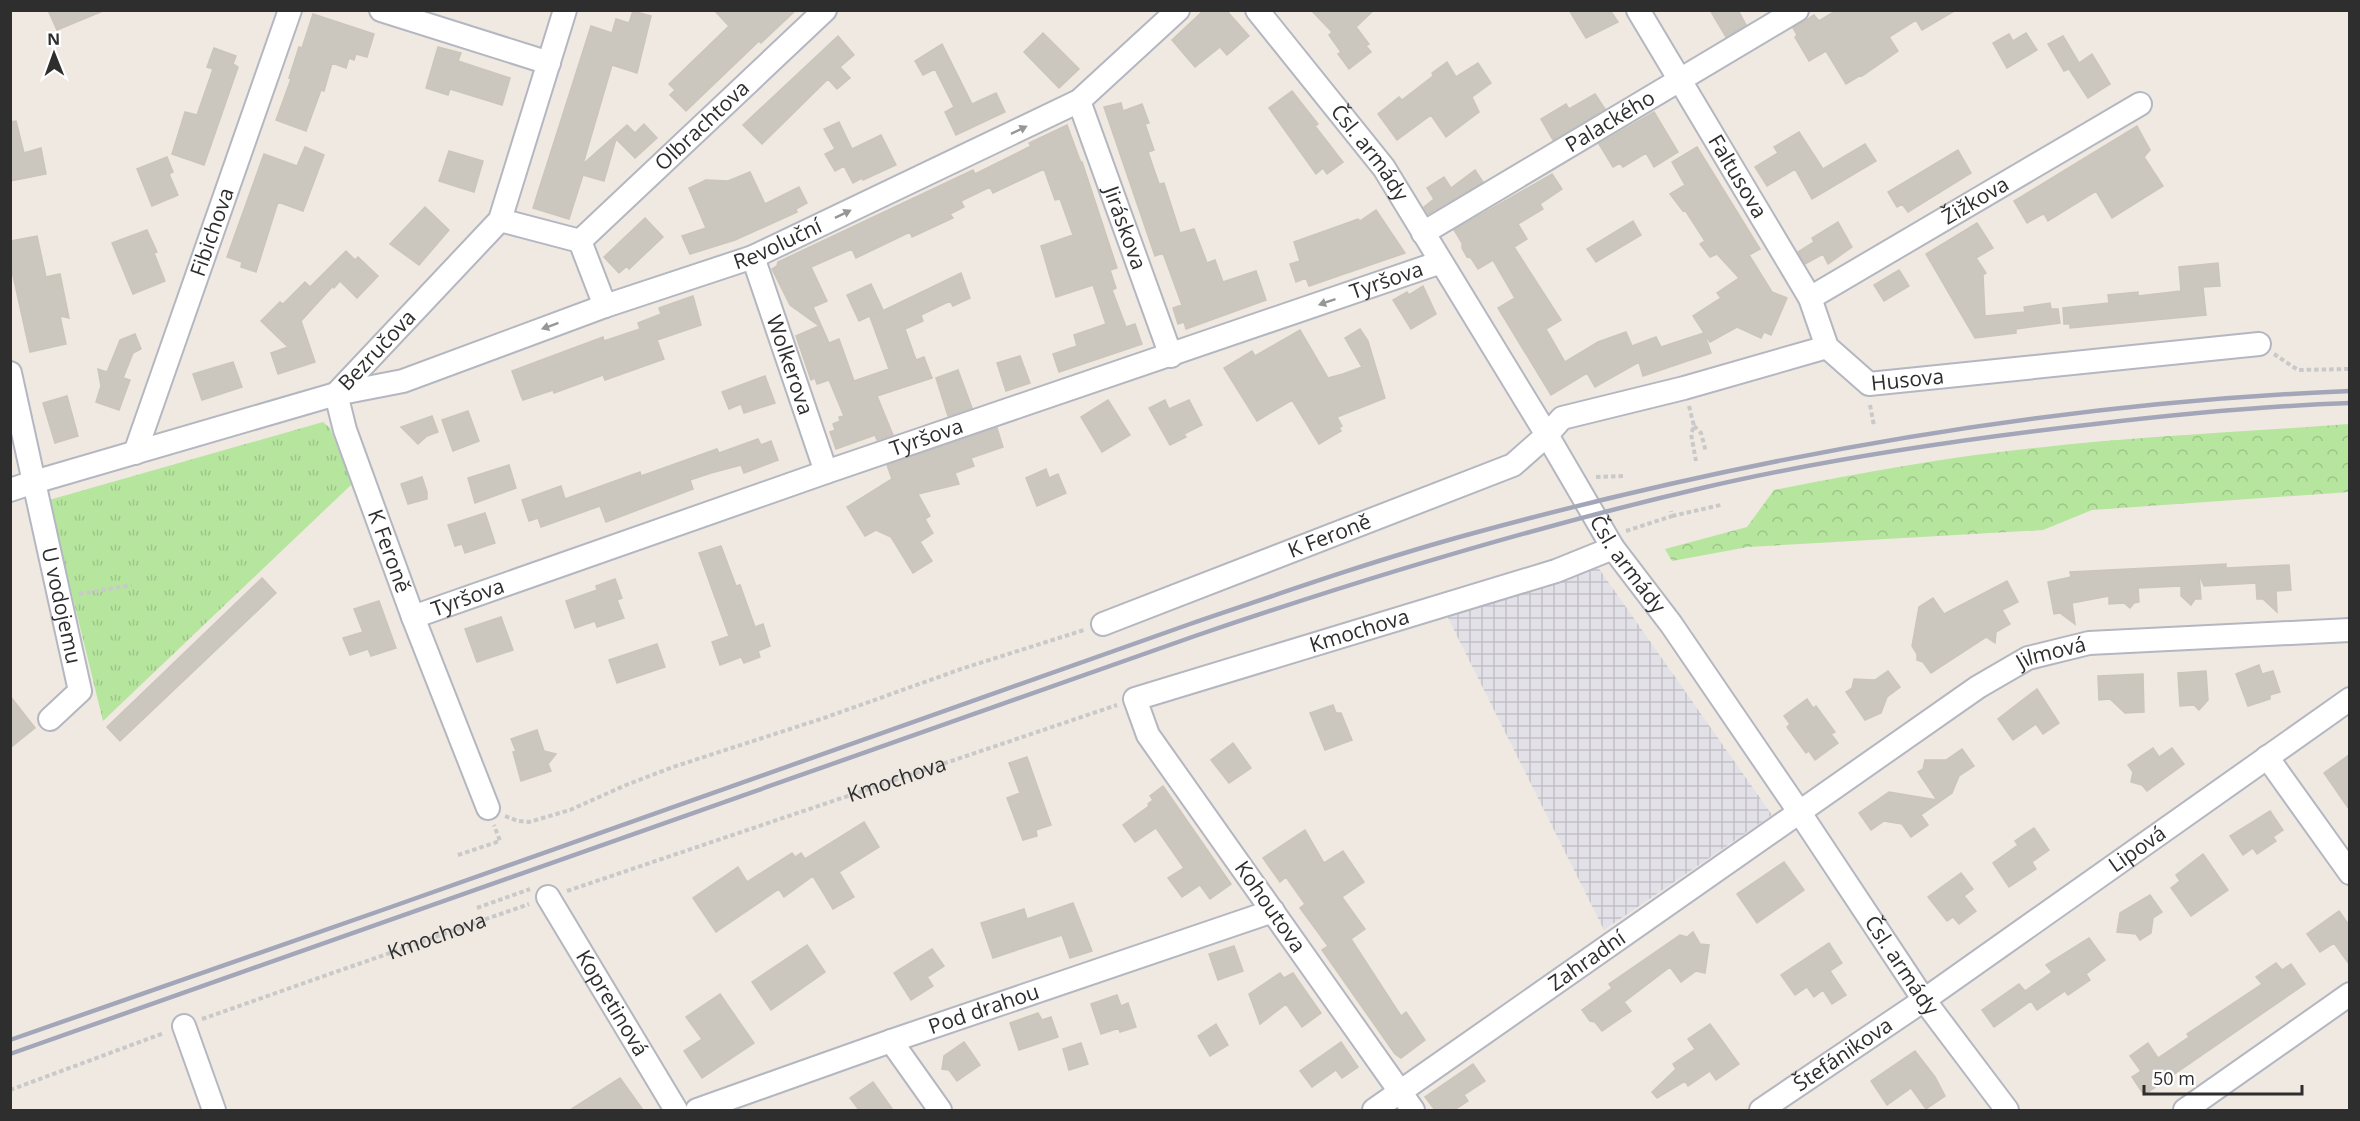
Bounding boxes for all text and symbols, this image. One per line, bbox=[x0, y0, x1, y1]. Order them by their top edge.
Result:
north arrow bbox=[24, 24, 84, 84]
text: N bbox=[47, 28, 60, 50]
street label: Olbrachtova bbox=[648, 74, 755, 176]
street label: Palackého bbox=[1560, 83, 1660, 158]
street label: Čsl. armády bbox=[1325, 98, 1416, 206]
one-way arrow bbox=[1011, 125, 1028, 134]
street label: Faltusova bbox=[1702, 129, 1774, 223]
street label: Žižkova bbox=[1936, 169, 2014, 230]
street label: Jiráskova bbox=[1097, 180, 1154, 273]
street label: Fibichova bbox=[183, 184, 240, 280]
one-way arrow bbox=[835, 209, 852, 218]
street label: Revoluční bbox=[730, 211, 827, 276]
street label: Tyršova bbox=[1346, 254, 1426, 305]
one-way arrow bbox=[1317, 297, 1335, 307]
street label: Bezručova bbox=[331, 303, 421, 396]
street label: Wolkerova bbox=[761, 311, 821, 418]
one-way arrow bbox=[541, 322, 559, 332]
street label: Husova bbox=[1870, 361, 1945, 397]
street label: Tyršova bbox=[886, 411, 967, 462]
street label: K Feroně bbox=[362, 505, 418, 596]
street label: K Feroně bbox=[1284, 506, 1375, 564]
street label: Čsl. armády bbox=[1584, 510, 1673, 619]
street label: U vodojemu bbox=[36, 544, 89, 666]
street label: Tyršova bbox=[427, 571, 508, 623]
street label: Kmochova bbox=[1306, 601, 1412, 658]
street label: Jilmová bbox=[2009, 629, 2088, 676]
street label: Kmochova bbox=[843, 749, 949, 808]
street label: Lipová bbox=[2103, 818, 2171, 878]
street label: Kohoutova bbox=[1229, 855, 1313, 958]
street label: Kmochova bbox=[383, 905, 490, 966]
street label: Čsl. armády bbox=[1859, 910, 1946, 1021]
street label: Zahradní bbox=[1542, 923, 1631, 997]
street label: Kopretinová bbox=[570, 944, 655, 1061]
street label: Pod drahou bbox=[925, 977, 1043, 1040]
street label: Štefánikova bbox=[1788, 1010, 1897, 1097]
scale bar bbox=[2144, 1058, 2302, 1096]
text: 50 m bbox=[2153, 1066, 2195, 1090]

